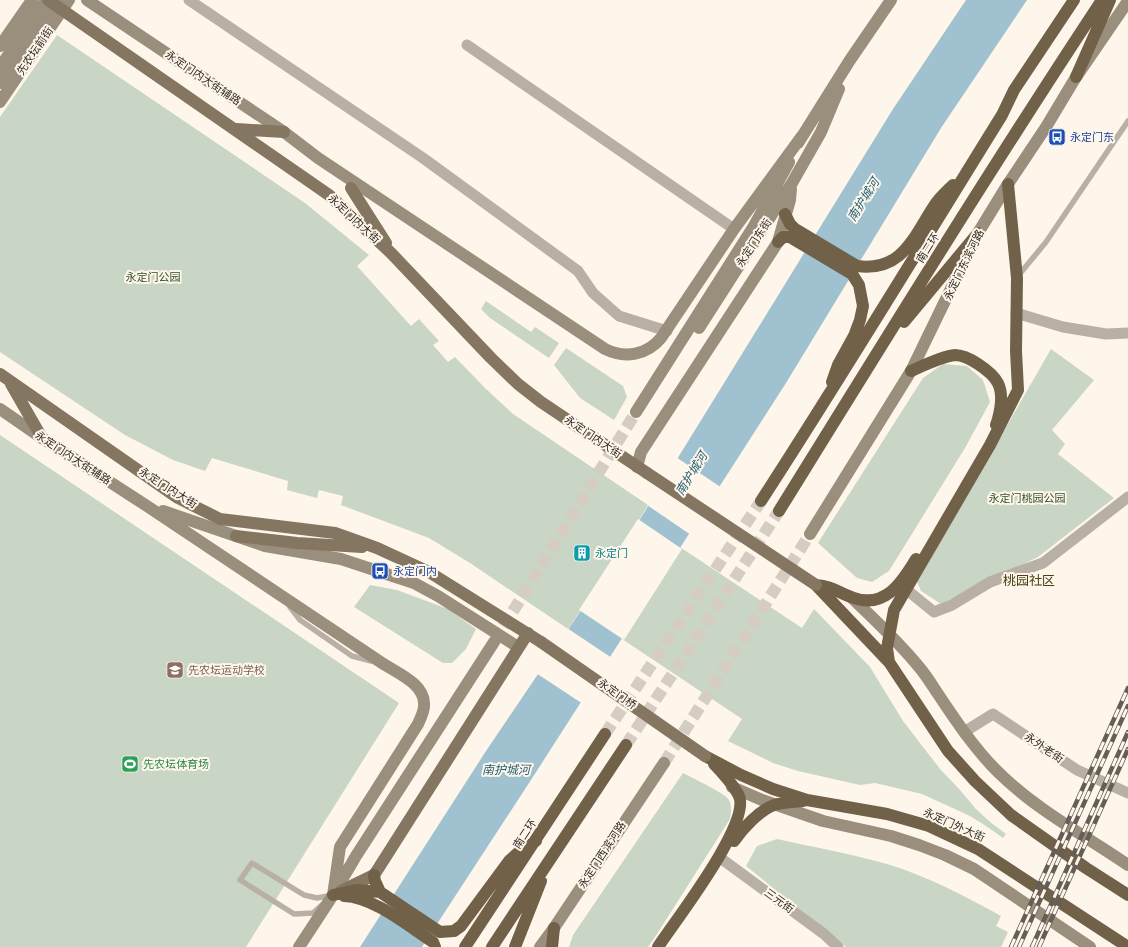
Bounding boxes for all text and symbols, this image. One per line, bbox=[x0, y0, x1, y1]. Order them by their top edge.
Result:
street label: 先农坛前街 bbox=[14, 25, 56, 77]
street label: 永定门内大街辅路 bbox=[163, 48, 243, 108]
bus stop icon: 永定门东 bbox=[1047, 127, 1067, 147]
place label: 永定门东 bbox=[1070, 131, 1114, 144]
water label: 南护城河 bbox=[845, 174, 884, 224]
street label: 永定门内大街 bbox=[325, 192, 383, 246]
street label: 永定门东街 bbox=[734, 216, 774, 270]
street label: 永定门东滨河路 bbox=[941, 228, 987, 302]
street label: 南二环 bbox=[914, 231, 942, 265]
park label: 永定门公园 bbox=[126, 271, 181, 284]
street label: 永定门内大街 bbox=[562, 413, 624, 461]
street label: 永定门内大街辅路 bbox=[33, 429, 113, 487]
water label: 南护城河 bbox=[673, 448, 712, 498]
street label: 永定门内大街 bbox=[137, 465, 199, 511]
park label: 永定门桃园公园 bbox=[989, 492, 1066, 505]
building icon: 永定门 bbox=[572, 543, 592, 563]
place label: 永定门 bbox=[595, 547, 628, 560]
bus stop icon: 永定门内 bbox=[370, 561, 390, 581]
place label: 永定门内 bbox=[393, 565, 437, 578]
district label: 桃园社区 bbox=[1003, 573, 1055, 589]
school or university icon: 先农坛运动学校 bbox=[165, 660, 185, 680]
place label: 先农坛运动学校 bbox=[188, 664, 265, 677]
street label: 永定门桥 bbox=[595, 676, 639, 712]
street label: 永外老街 bbox=[1022, 730, 1066, 766]
sports icon: 先农坛体育场 bbox=[120, 754, 140, 774]
place label: 先农坛体育场 bbox=[143, 758, 209, 771]
water label: 南护城河 bbox=[482, 763, 532, 778]
street label: 永定门外大街 bbox=[921, 806, 987, 844]
street label: 南二环 bbox=[511, 817, 539, 851]
street label: 永定门西滨河路 bbox=[576, 819, 628, 891]
street label: 三元街 bbox=[762, 886, 796, 916]

